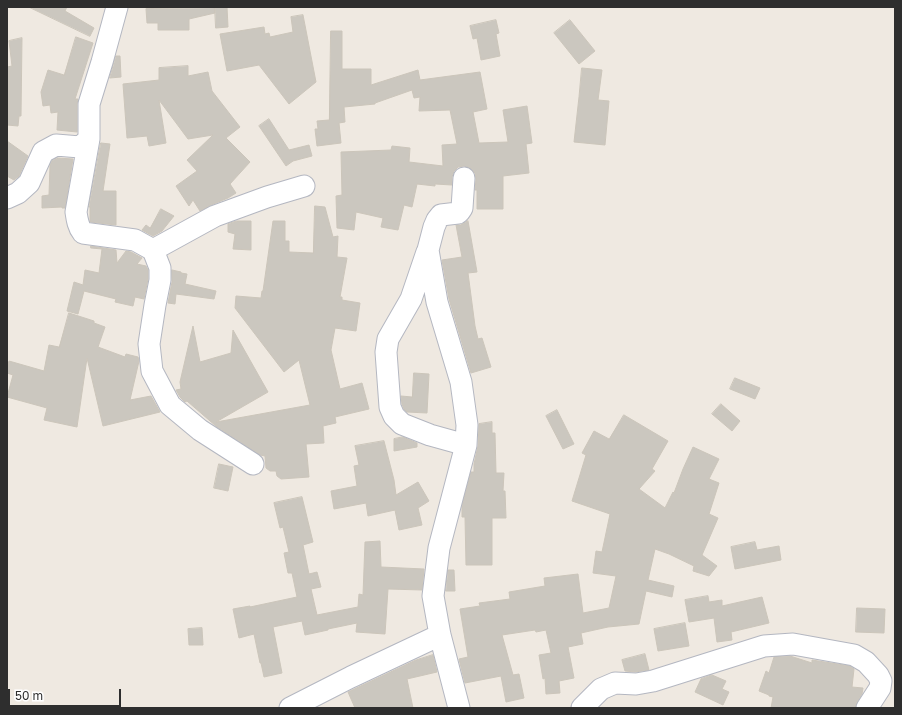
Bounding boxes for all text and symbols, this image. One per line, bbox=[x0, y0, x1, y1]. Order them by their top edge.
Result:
scale bar bbox=[10, 681, 123, 707]
text: 50 m bbox=[15, 688, 43, 703]

